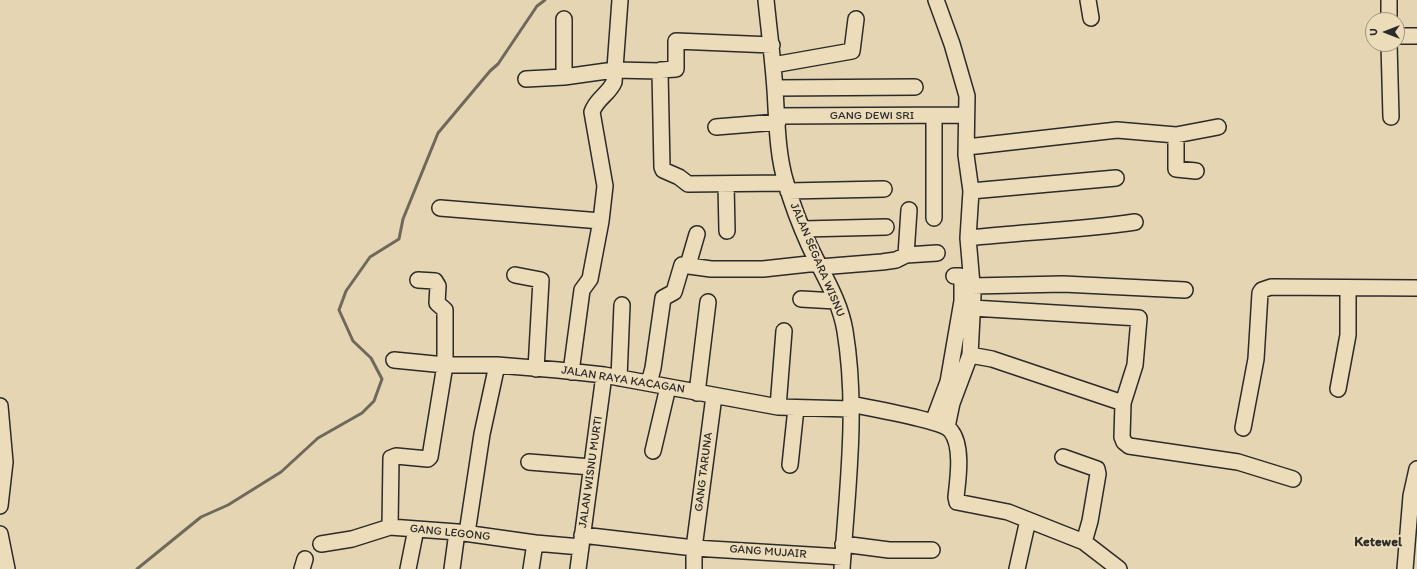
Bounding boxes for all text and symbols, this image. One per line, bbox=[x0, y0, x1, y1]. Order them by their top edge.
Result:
north arrow bbox=[1365, 12, 1405, 52]
text: U bbox=[1367, 28, 1380, 36]
street label: GANG DEWI SRI bbox=[830, 109, 914, 123]
street label: JALAN SEGARA WISNU bbox=[786, 201, 848, 319]
street label: JALAN RAYA KACAGAN bbox=[560, 363, 686, 397]
street label: JALAN WISNU MURTI bbox=[576, 415, 606, 529]
street label: GANG TARUNA bbox=[692, 431, 716, 513]
street label: GANG LEGONG bbox=[409, 522, 491, 544]
district label: Ketewel bbox=[1354, 534, 1402, 550]
street label: GANG MUJAIR bbox=[729, 542, 807, 562]

